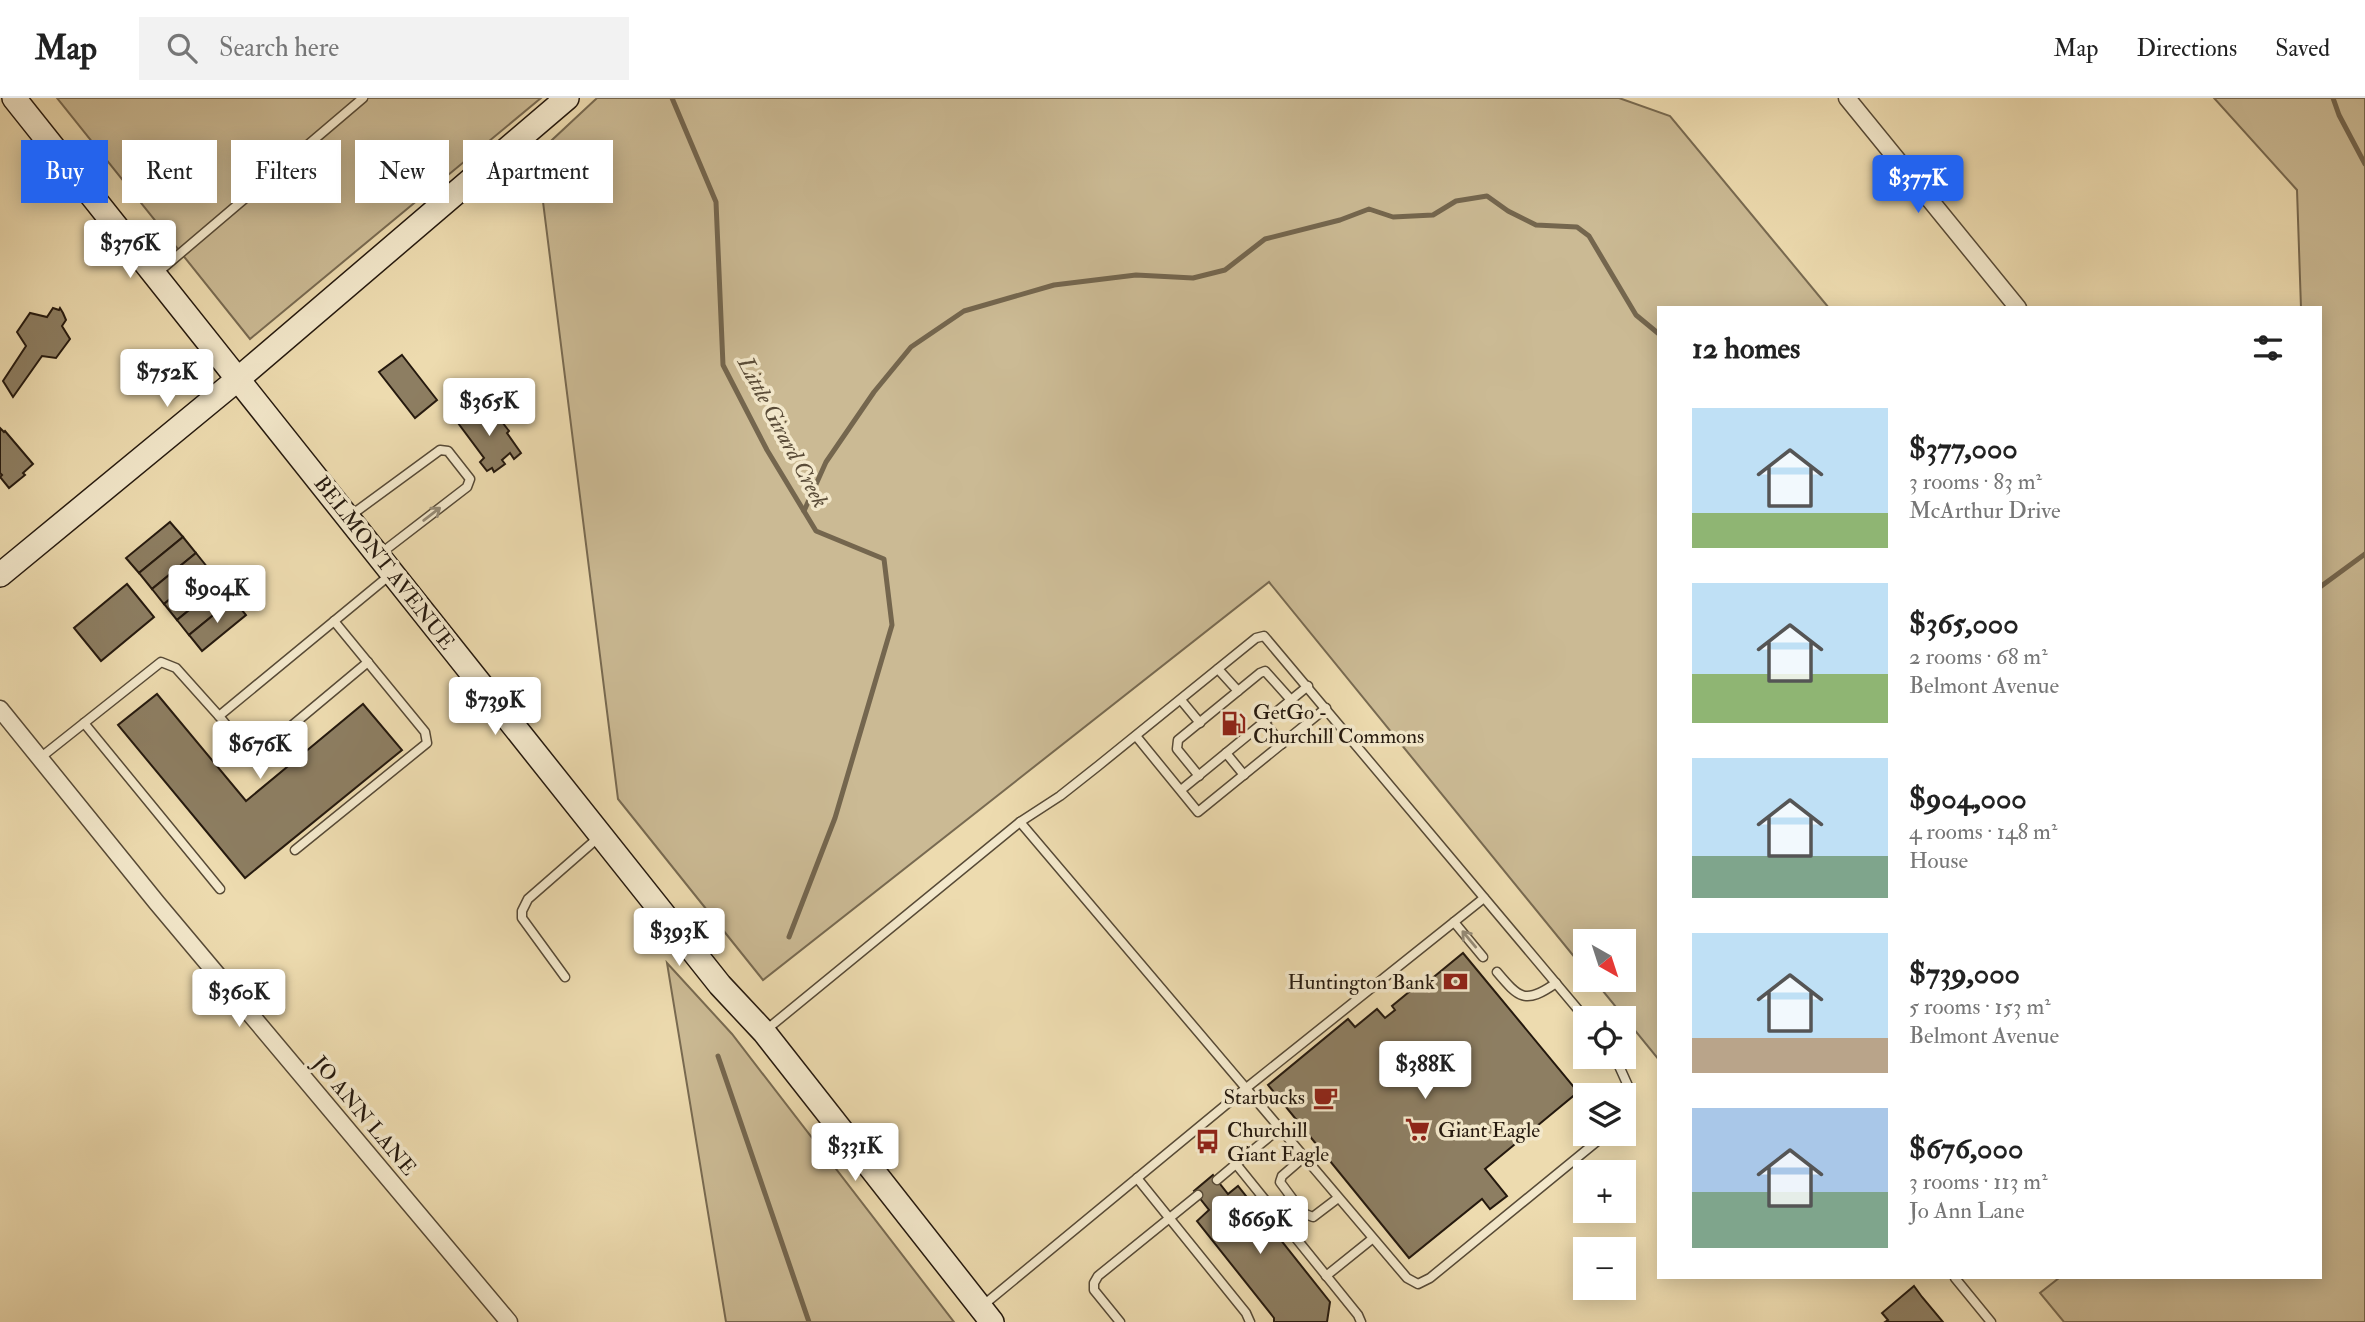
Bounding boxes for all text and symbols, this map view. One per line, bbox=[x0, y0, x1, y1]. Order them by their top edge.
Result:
search box bbox=[139, 17, 629, 80]
text: Map bbox=[35, 28, 97, 69]
icon: search bbox=[163, 29, 201, 67]
text: Search here bbox=[219, 32, 339, 64]
text: Map bbox=[2053, 33, 2098, 64]
text: Directions bbox=[2136, 33, 2237, 64]
text: Saved bbox=[2275, 33, 2330, 64]
chip: Buy bbox=[21, 140, 108, 203]
chip: Rent bbox=[122, 140, 217, 203]
chip: Filters bbox=[231, 140, 341, 203]
chip: New bbox=[355, 140, 449, 203]
chip: Apartment bbox=[463, 140, 613, 203]
pin: $377K bbox=[1869, 156, 1967, 215]
text: $377K bbox=[1888, 163, 1948, 192]
pin: $376K bbox=[81, 220, 179, 280]
text: $376K bbox=[100, 228, 160, 257]
icon: filters bbox=[2249, 329, 2287, 367]
text: 12 homes bbox=[1692, 330, 1800, 367]
pin: $752K bbox=[118, 350, 216, 409]
water label: Little Girard Creek bbox=[730, 351, 835, 513]
text: $752K bbox=[136, 357, 198, 386]
pin: $365K bbox=[440, 378, 538, 438]
text: $365K bbox=[459, 386, 519, 415]
text: $377,000 bbox=[1909, 430, 2018, 467]
icon: home bbox=[1748, 436, 1832, 520]
text: 3 rooms · 83 m² bbox=[1909, 467, 2042, 496]
street label: BELMONT AVENUE bbox=[308, 471, 460, 655]
text: McArthur Drive bbox=[1909, 496, 2061, 525]
one-way arrow bbox=[422, 506, 441, 521]
pin: $904K bbox=[168, 566, 266, 625]
text: $904K bbox=[185, 573, 250, 602]
text: $365,000 bbox=[1909, 605, 2019, 642]
icon: home bbox=[1748, 611, 1832, 695]
text: 2 rooms · 68 m² bbox=[1909, 642, 2048, 671]
text: Belmont Avenue bbox=[1909, 671, 2059, 700]
pin: $739K bbox=[446, 678, 544, 737]
text: $739K bbox=[465, 685, 525, 714]
place label: GetGo - Churchill Commons bbox=[1253, 699, 1424, 750]
fuel station icon: GetGo - Churchill Commons bbox=[1219, 710, 1247, 738]
pin: $676K bbox=[211, 722, 309, 781]
text: $676K bbox=[229, 729, 291, 758]
text: $904,000 bbox=[1909, 780, 2027, 817]
icon: home bbox=[1748, 786, 1832, 870]
text: 4 rooms · 148 m² bbox=[1909, 817, 2057, 846]
text: House bbox=[1909, 846, 1968, 875]
pin: $393K bbox=[630, 908, 728, 968]
text: $393K bbox=[650, 916, 708, 945]
north arrow bbox=[1573, 929, 1636, 992]
map controls bbox=[1573, 929, 1636, 1300]
one-way arrow bbox=[1461, 931, 1477, 949]
text: $739,000 bbox=[1909, 955, 2020, 992]
icon: home bbox=[1748, 961, 1832, 1045]
bank icon: Huntington Bank bbox=[1441, 968, 1469, 996]
place label: Huntington Bank bbox=[1287, 969, 1435, 996]
pin: $360K bbox=[190, 970, 288, 1029]
text: $360K bbox=[208, 977, 270, 1006]
text: 5 rooms · 153 m² bbox=[1909, 992, 2051, 1021]
button: locate bbox=[1573, 1006, 1636, 1069]
text: Belmont Avenue bbox=[1909, 1021, 2059, 1050]
pin: $388K bbox=[1376, 1042, 1474, 1101]
text: $388K bbox=[1395, 1049, 1455, 1078]
street label: JO ANN LANE bbox=[305, 1050, 422, 1181]
cafe icon: Starbucks bbox=[1311, 1083, 1339, 1111]
button: layers bbox=[1573, 1083, 1636, 1146]
place label: Starbucks bbox=[1223, 1084, 1305, 1111]
supermarket icon: Giant Eagle bbox=[1404, 1116, 1432, 1144]
place label: Churchill Giant Eagle bbox=[1227, 1117, 1329, 1168]
place label: Giant Eagle bbox=[1438, 1117, 1540, 1144]
pin: $331K bbox=[806, 1124, 904, 1183]
bus stop icon: Churchill Giant Eagle bbox=[1193, 1128, 1221, 1156]
text: $676,000 bbox=[1909, 1130, 2023, 1167]
text: $331K bbox=[828, 1131, 882, 1160]
icon: home bbox=[1748, 1136, 1832, 1220]
button: + bbox=[1573, 1160, 1636, 1223]
text: 3 rooms · 113 m² bbox=[1909, 1167, 2048, 1196]
pin: $669K bbox=[1211, 1196, 1309, 1256]
text: Jo Ann Lane bbox=[1909, 1196, 2025, 1225]
text: $669K bbox=[1228, 1204, 1292, 1233]
button: − bbox=[1573, 1237, 1636, 1300]

